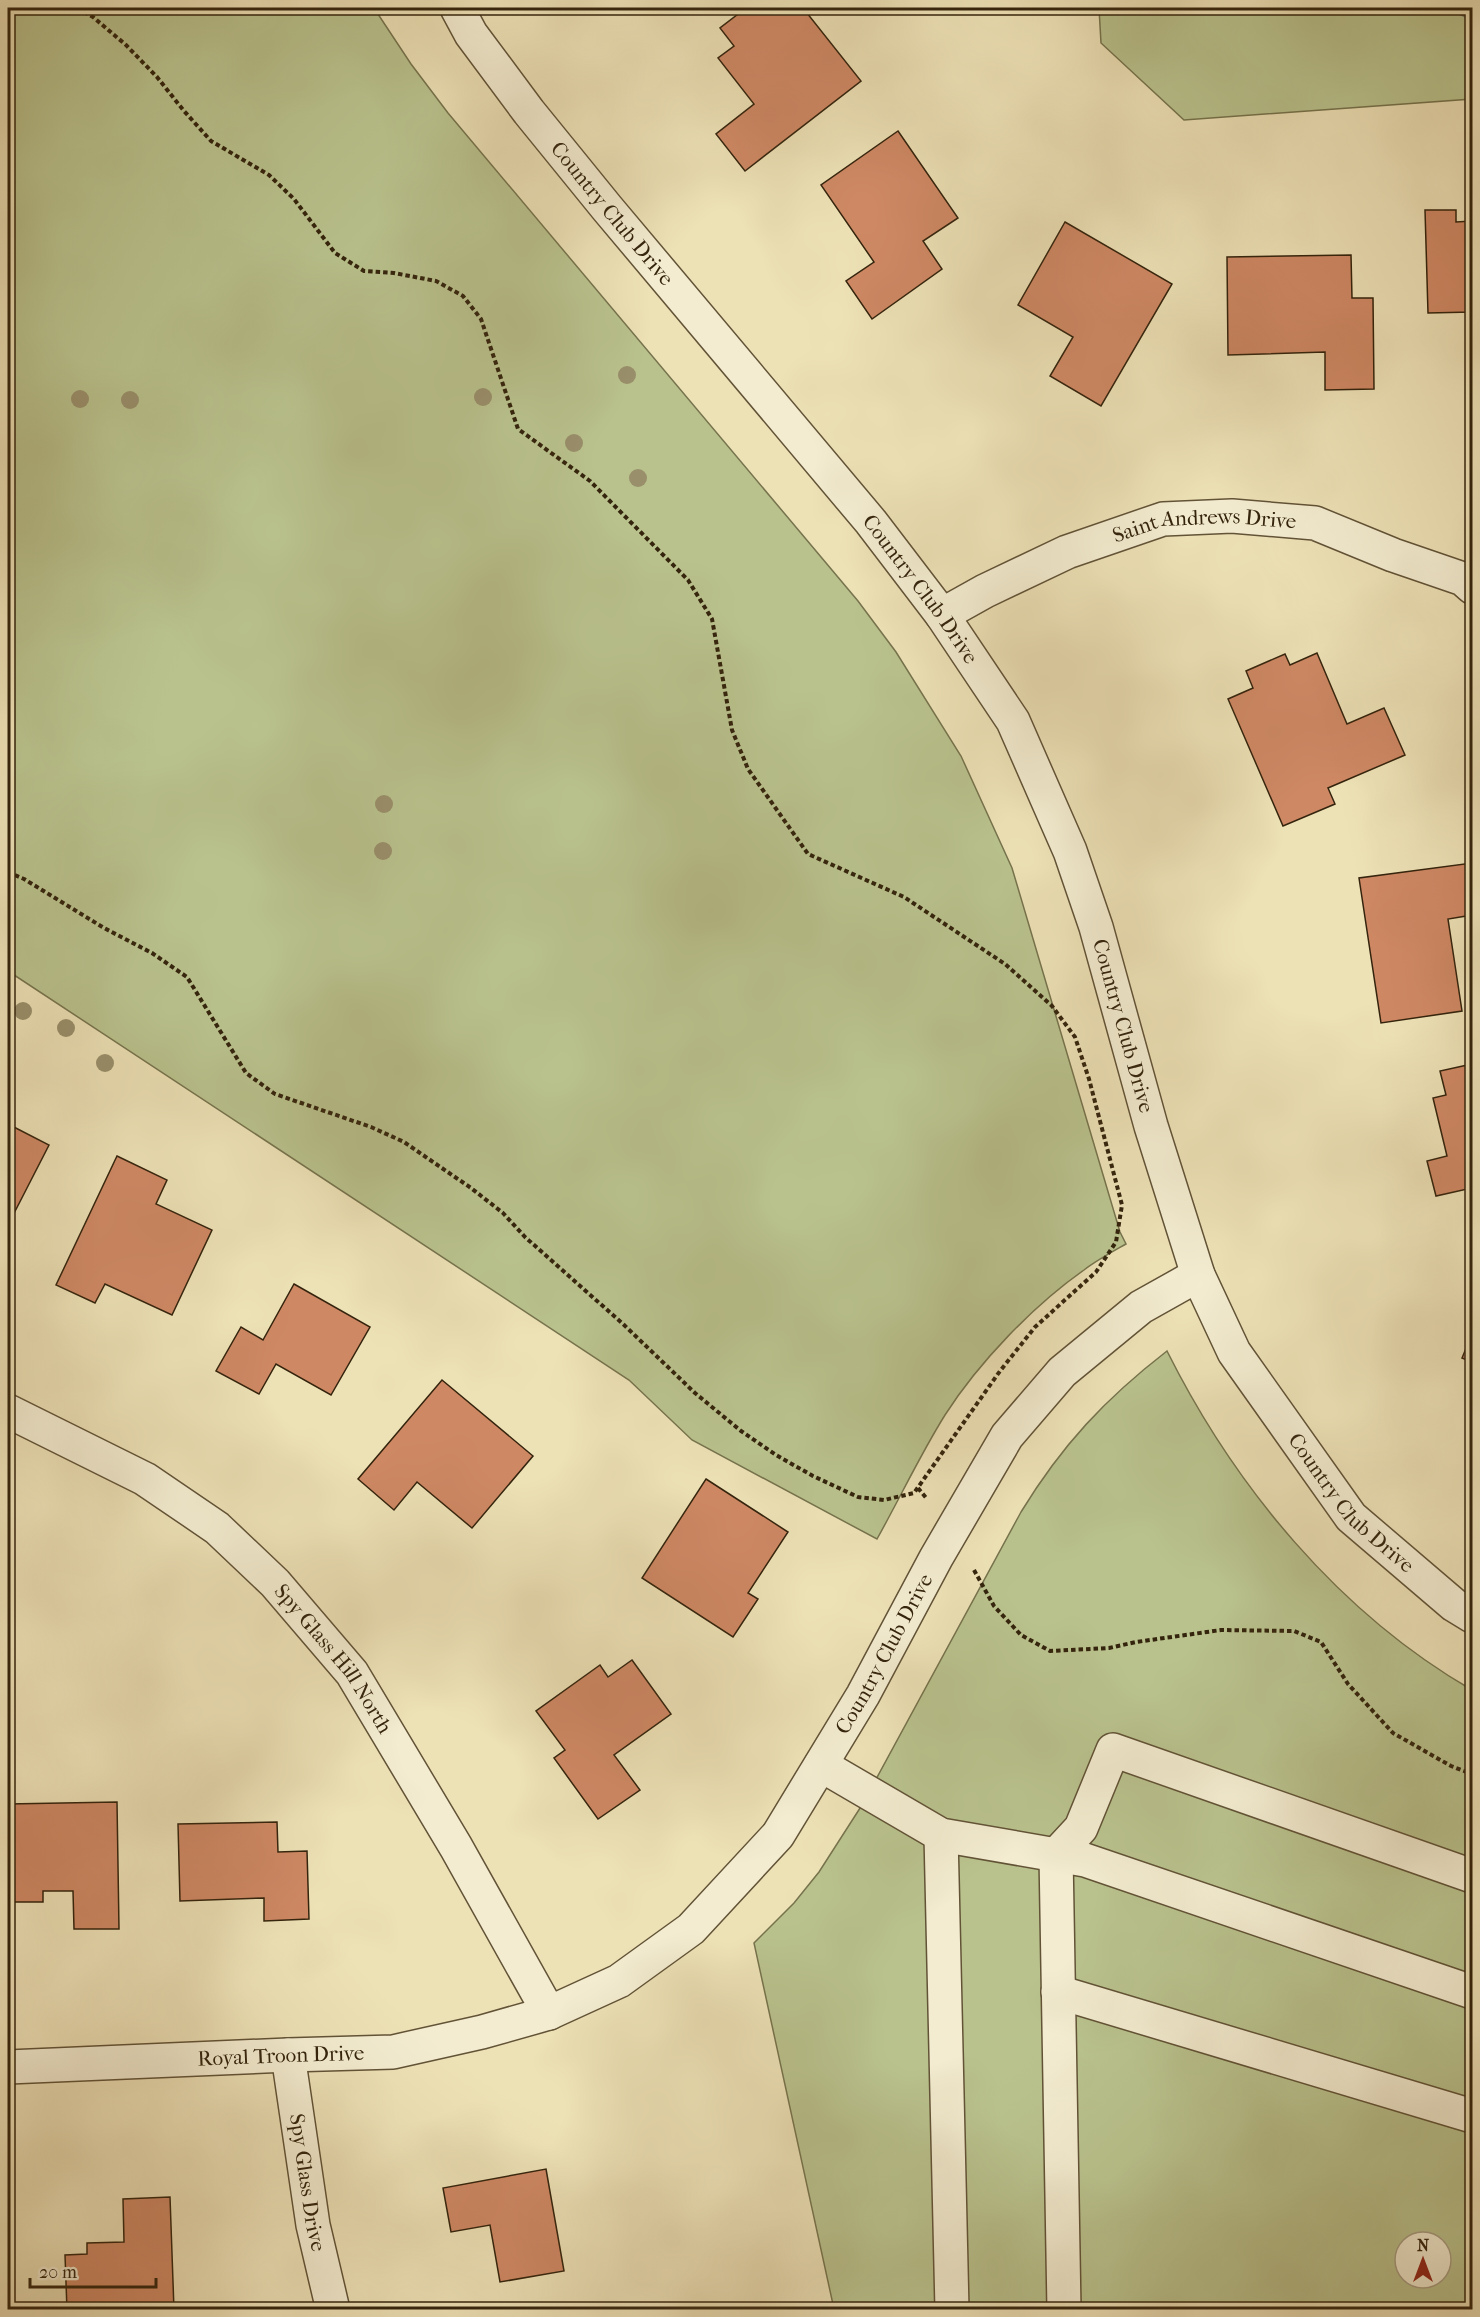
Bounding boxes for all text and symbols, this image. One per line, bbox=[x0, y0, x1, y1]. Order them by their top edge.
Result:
street label: Country Club Drive bbox=[546, 137, 679, 290]
street label: Saint Andrews Drive bbox=[1109, 504, 1297, 547]
street label: Country Club Drive bbox=[858, 510, 983, 668]
street label: Country Club Drive bbox=[1088, 936, 1159, 1115]
street label: Country Club Drive bbox=[1283, 1428, 1419, 1578]
street label: Country Club Drive bbox=[830, 1570, 937, 1738]
street label: Spy Glass Hill North bbox=[269, 1579, 397, 1738]
street label: Royal Troon Drive bbox=[197, 2041, 364, 2071]
street label: Spy Glass Drive bbox=[285, 2112, 331, 2254]
north arrow bbox=[1393, 2230, 1453, 2290]
text: N bbox=[1417, 2236, 1430, 2255]
scale bar bbox=[30, 2251, 156, 2289]
text: 20 m bbox=[39, 2262, 77, 2283]

